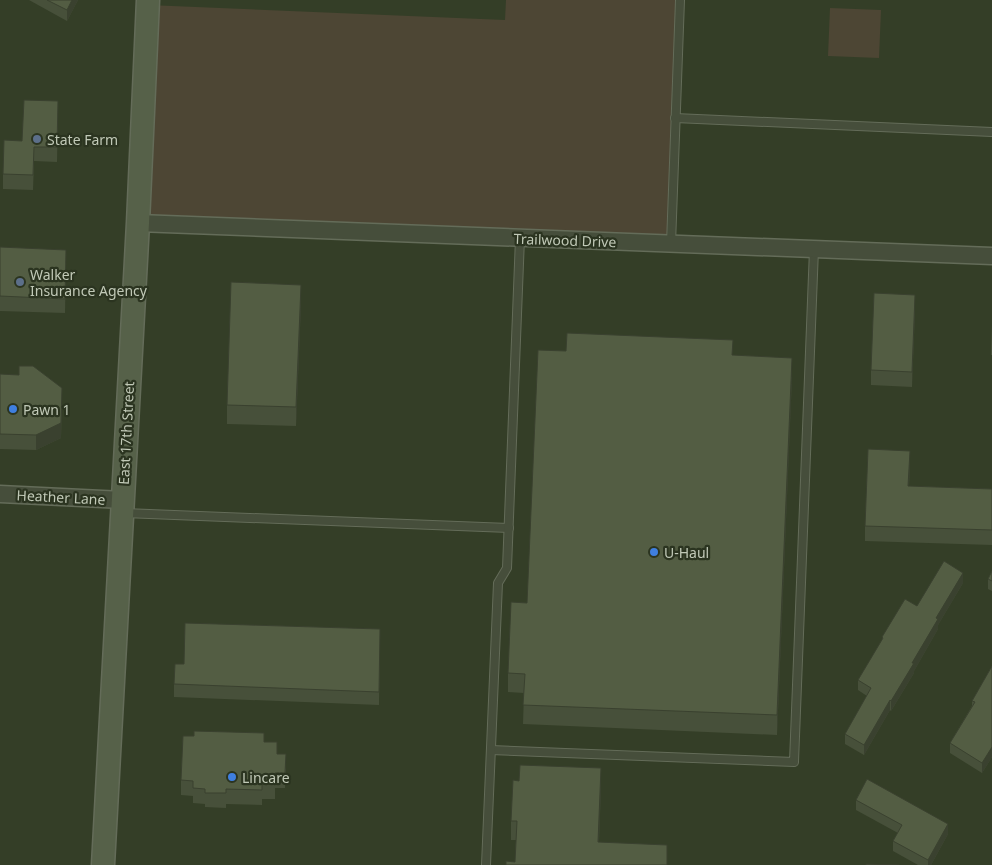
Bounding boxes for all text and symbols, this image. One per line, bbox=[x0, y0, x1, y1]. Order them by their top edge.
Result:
place label: State Farm bbox=[47, 130, 118, 149]
marker: State Farm bbox=[31, 133, 43, 145]
street label: Trailwood Drive bbox=[513, 229, 617, 251]
place label: Walker Insurance Agency bbox=[30, 265, 148, 300]
marker: Walker Insurance Agency bbox=[14, 276, 26, 288]
street label: East 17th Street bbox=[114, 381, 138, 485]
place label: Pawn 1 bbox=[23, 400, 71, 419]
marker: Pawn 1 bbox=[7, 403, 19, 415]
street label: Heather Lane bbox=[16, 485, 106, 509]
place label: U-Haul bbox=[664, 543, 709, 562]
marker: U-Haul bbox=[648, 546, 660, 558]
place label: Lincare bbox=[242, 768, 290, 787]
marker: Lincare bbox=[226, 771, 238, 783]

